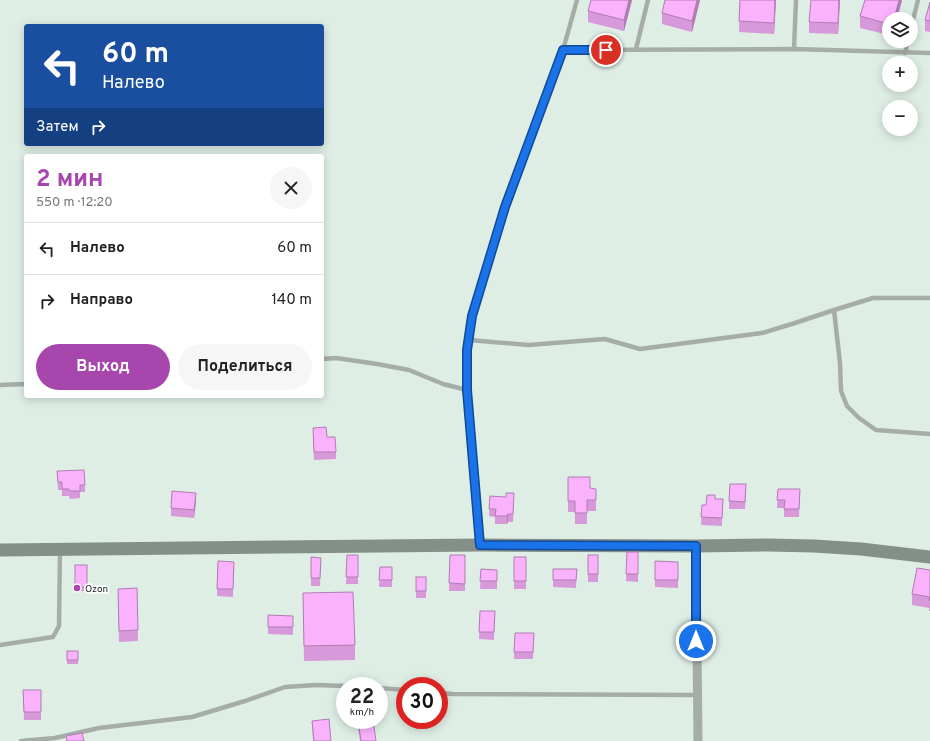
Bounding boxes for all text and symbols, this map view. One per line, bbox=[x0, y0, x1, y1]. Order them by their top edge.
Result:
map controls bbox=[882, 12, 918, 136]
button: layers bbox=[882, 12, 918, 48]
pin bbox=[589, 33, 623, 67]
text: 60 m bbox=[102, 37, 169, 73]
icon: arrive bbox=[595, 39, 617, 61]
icon: left bbox=[36, 40, 88, 92]
button: + bbox=[882, 56, 918, 92]
text: Налево bbox=[102, 72, 165, 95]
button: − bbox=[882, 100, 918, 136]
icon: right bbox=[87, 116, 109, 138]
text: Затем bbox=[36, 118, 79, 137]
text: 2 мин bbox=[36, 165, 103, 195]
button: close bbox=[270, 167, 312, 209]
text: 550 m · 12:20 bbox=[36, 195, 113, 211]
icon: left bbox=[36, 238, 58, 260]
text: Налево bbox=[70, 239, 125, 258]
text: 60 m bbox=[277, 239, 312, 258]
icon: right bbox=[36, 290, 58, 312]
text: Направо bbox=[70, 291, 133, 310]
text: 140 m bbox=[272, 291, 312, 310]
button: Выход bbox=[36, 344, 170, 390]
button: Поделиться bbox=[178, 344, 312, 390]
marker: Ozon bbox=[72, 583, 82, 593]
place label: Ozon bbox=[85, 583, 108, 596]
position arrow bbox=[675, 620, 717, 662]
speed limit sign: 30 bbox=[396, 677, 448, 729]
text: 22 bbox=[350, 685, 374, 711]
text: km/h bbox=[350, 706, 374, 719]

